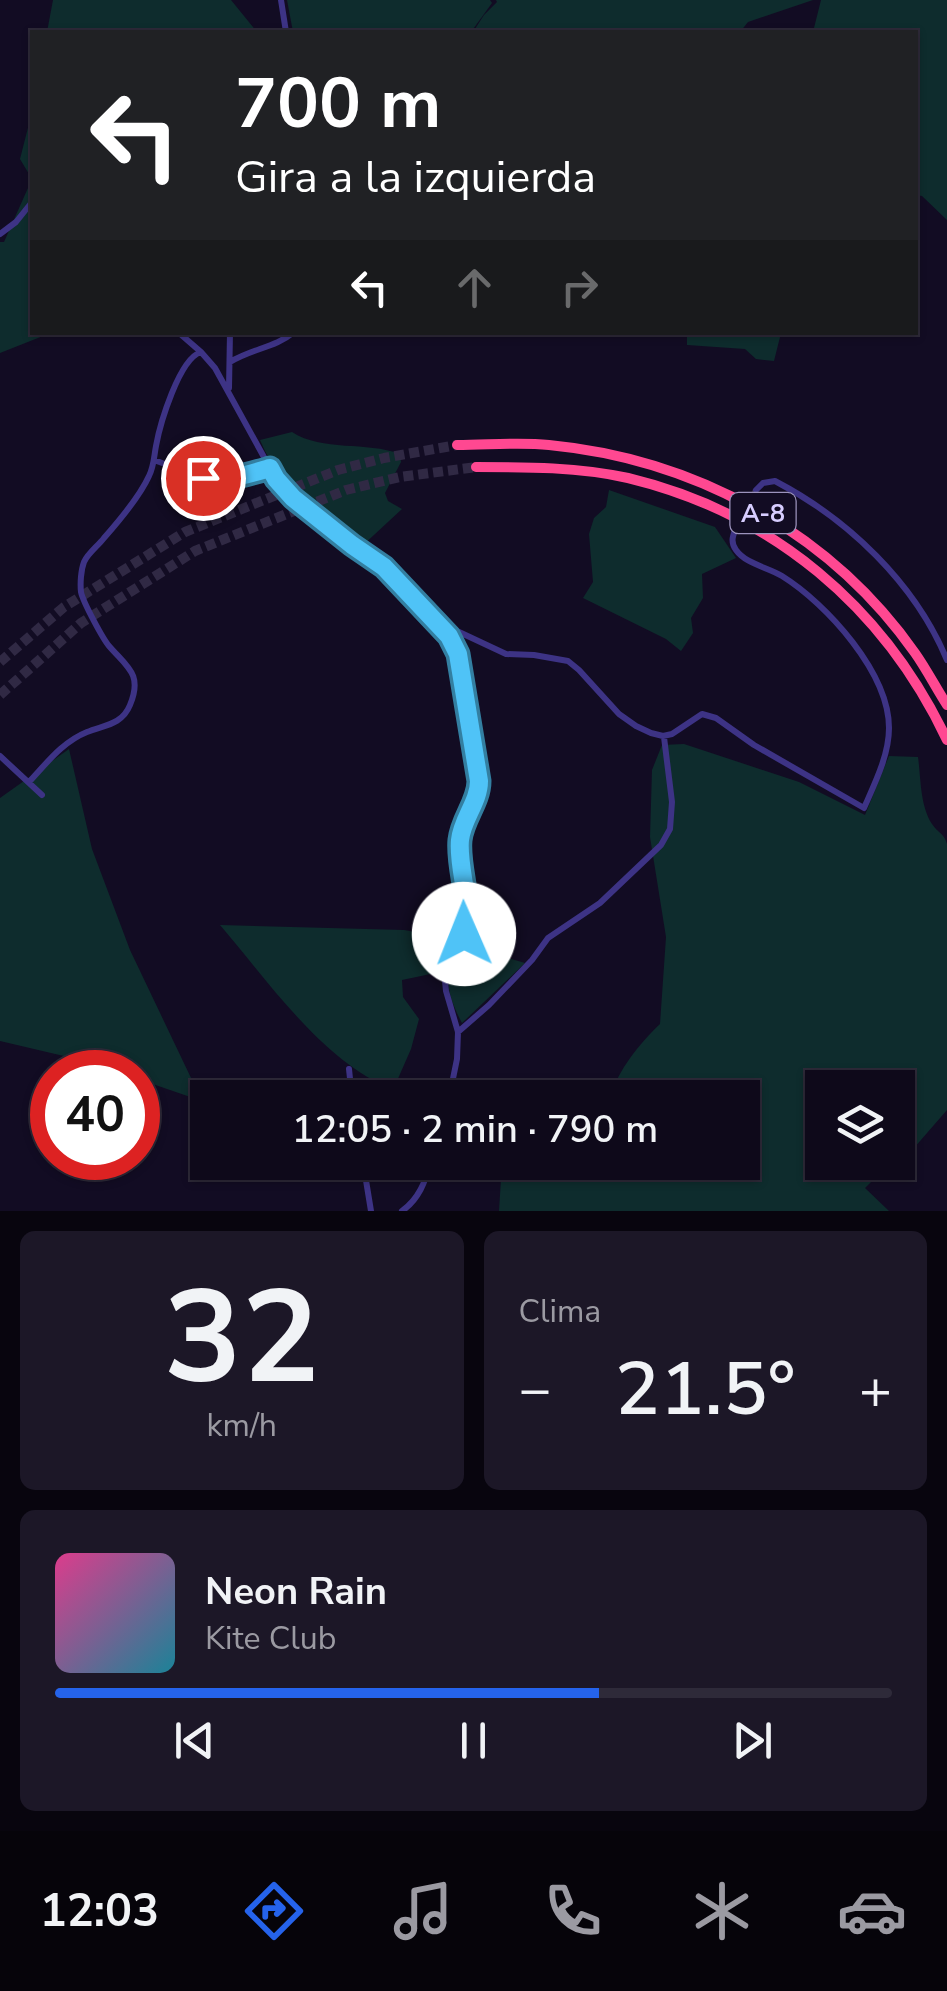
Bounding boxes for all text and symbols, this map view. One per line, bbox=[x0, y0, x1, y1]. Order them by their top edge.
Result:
text: 700 m bbox=[235, 56, 441, 152]
icon: left bbox=[70, 70, 200, 200]
text: Gira a la izquierda bbox=[235, 147, 596, 208]
icon: left bbox=[342, 260, 397, 315]
icon: ahead bbox=[447, 260, 502, 315]
icon: right bbox=[552, 260, 607, 315]
pin bbox=[161, 436, 246, 521]
icon: arrive bbox=[176, 451, 231, 506]
road number: A-8 bbox=[730, 493, 796, 533]
position arrow bbox=[412, 882, 516, 986]
speed limit sign: 40 bbox=[30, 1050, 160, 1180]
map controls bbox=[805, 1070, 915, 1180]
button: layers bbox=[805, 1070, 915, 1180]
text: 12:05 · 2 min · 790 m bbox=[292, 1104, 658, 1155]
text: 32 bbox=[164, 1250, 320, 1427]
text: Clima bbox=[519, 1290, 601, 1333]
text: 21.5° bbox=[615, 1338, 796, 1440]
text: − bbox=[519, 1352, 552, 1427]
text: + bbox=[859, 1352, 892, 1427]
text: km/h bbox=[206, 1404, 277, 1447]
text: Neon Rain bbox=[205, 1566, 387, 1617]
text: Kite Club bbox=[205, 1617, 336, 1660]
icon: previous bbox=[167, 1713, 222, 1768]
icon: pause bbox=[446, 1713, 501, 1768]
icon: next bbox=[725, 1713, 780, 1768]
icon: directions bbox=[239, 1876, 309, 1946]
icon: music bbox=[388, 1876, 458, 1946]
icon: phone bbox=[538, 1876, 608, 1946]
icon: climate bbox=[687, 1876, 757, 1946]
icon: car bbox=[837, 1876, 907, 1946]
text: 12:03 bbox=[40, 1881, 159, 1942]

